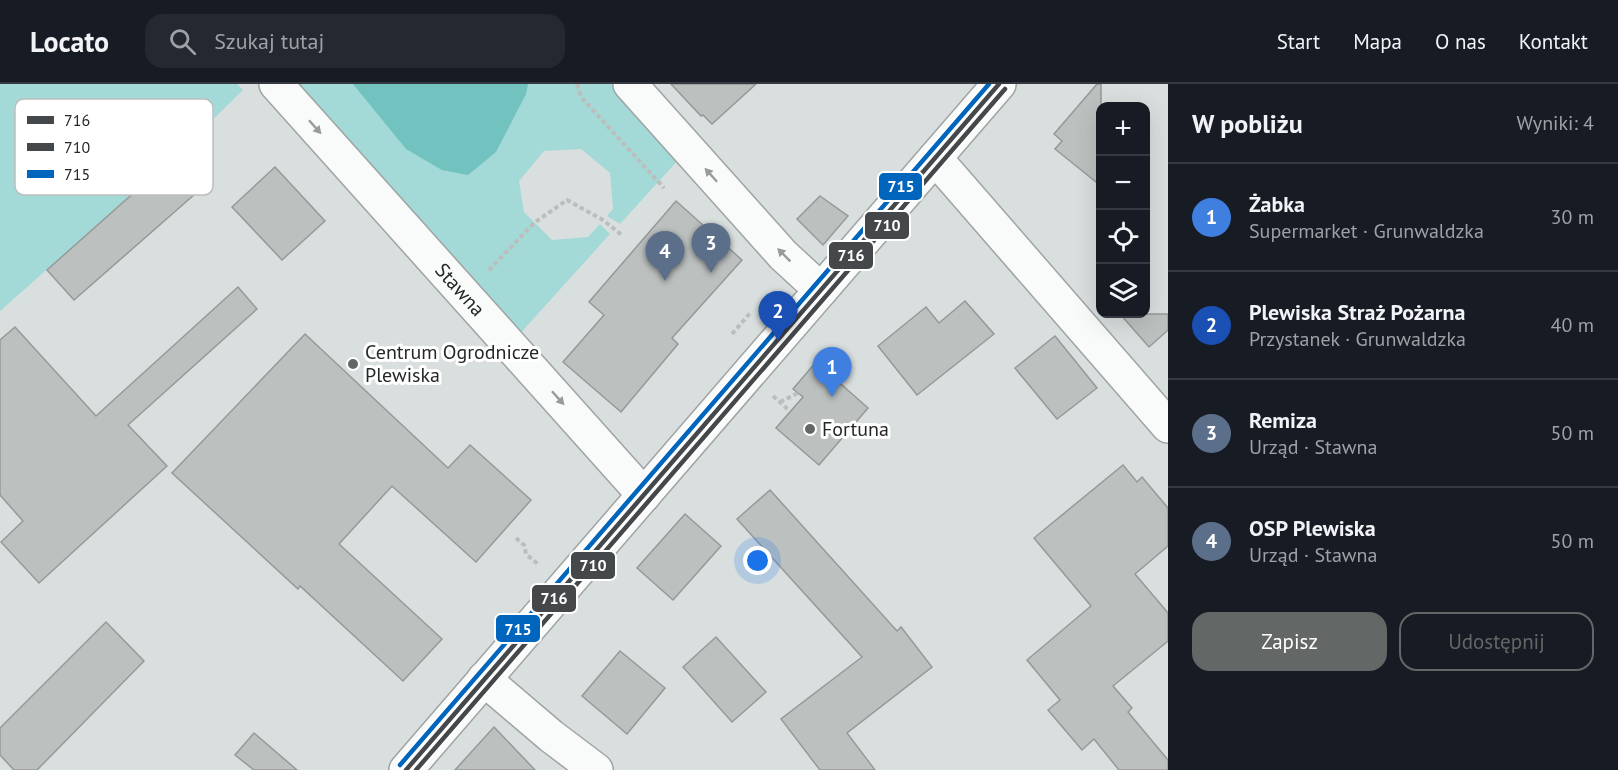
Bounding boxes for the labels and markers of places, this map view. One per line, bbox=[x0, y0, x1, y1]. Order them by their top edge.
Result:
pin: 3 bbox=[692, 224, 730, 273]
pin: 4 bbox=[646, 232, 684, 281]
pin: 2 bbox=[758, 292, 798, 341]
place label: Centrum Ogrodnicze Plewiska bbox=[365, 339, 539, 388]
pin: 1 bbox=[812, 348, 852, 397]
marker: Centrum Ogrodnicze Plewiska bbox=[346, 357, 360, 371]
place label: Fortuna bbox=[822, 416, 889, 442]
marker: Fortuna bbox=[803, 422, 817, 436]

